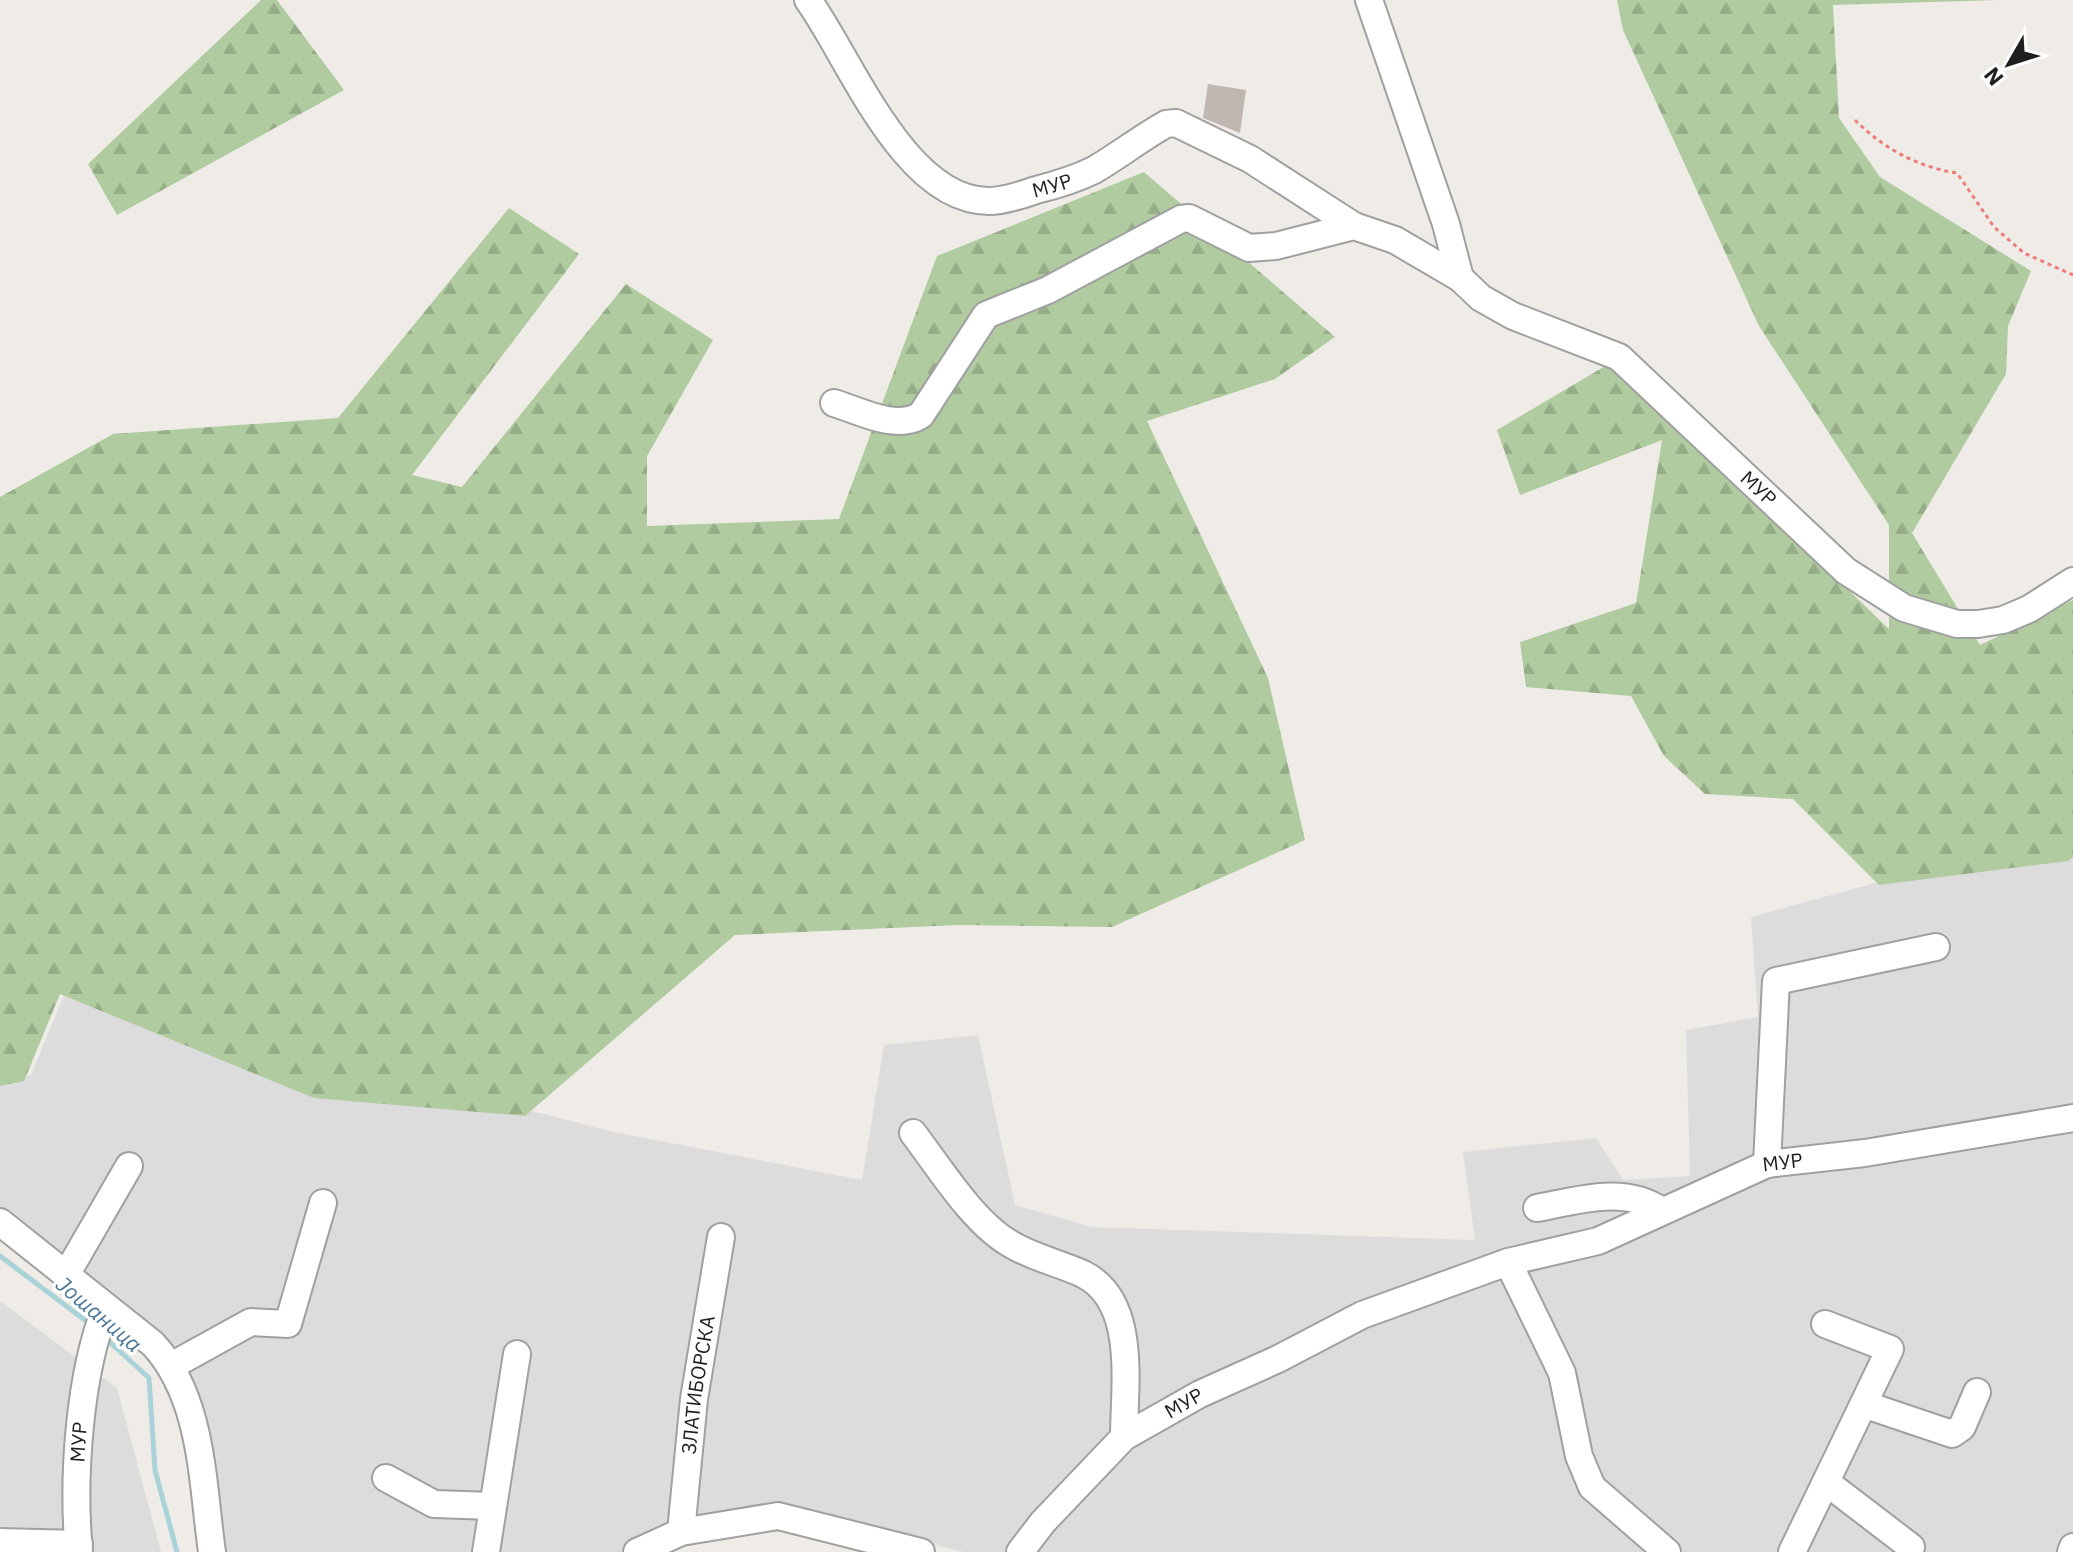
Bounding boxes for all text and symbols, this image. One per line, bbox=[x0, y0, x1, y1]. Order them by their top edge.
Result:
north arrow bbox=[1969, 24, 2049, 104]
text: N bbox=[1977, 62, 2009, 92]
street label: МУР bbox=[1029, 166, 1075, 203]
street label: МУР bbox=[1735, 464, 1783, 512]
street label: МУР bbox=[1761, 1146, 1804, 1177]
water label: Јошаница bbox=[50, 1269, 148, 1358]
street label: ЗЛАТИБОРСКА bbox=[675, 1313, 721, 1456]
street label: МУР bbox=[1159, 1381, 1208, 1424]
street label: МУР bbox=[63, 1421, 93, 1463]

